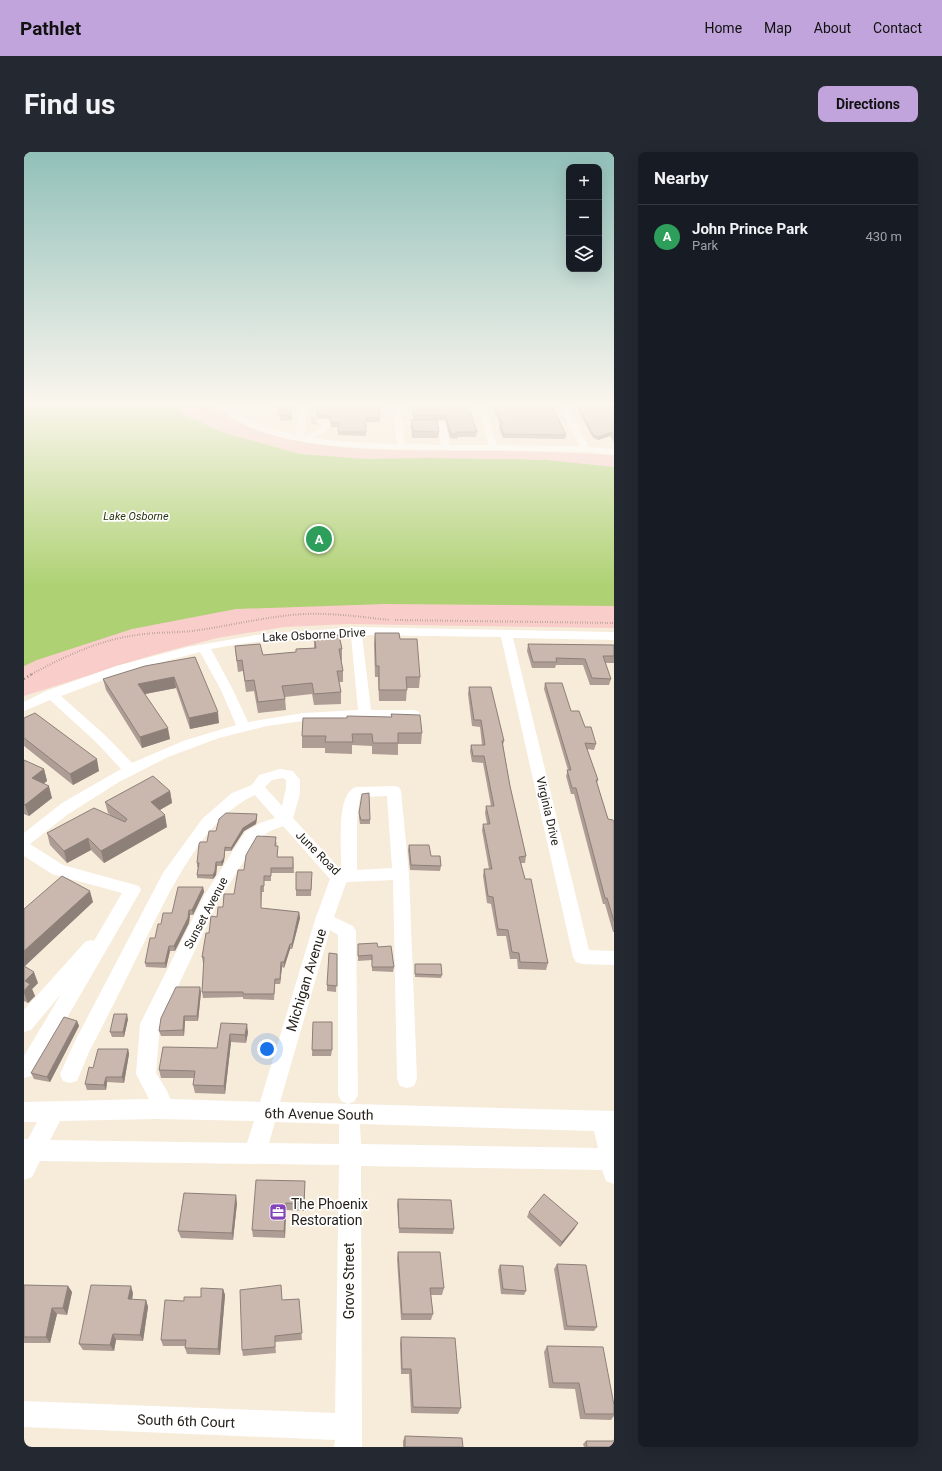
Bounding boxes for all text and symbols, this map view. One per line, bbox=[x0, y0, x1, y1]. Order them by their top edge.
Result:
text: Pathlet bbox=[20, 17, 81, 40]
text: Home bbox=[704, 20, 742, 36]
text: Map bbox=[764, 20, 792, 36]
text: About bbox=[814, 20, 851, 36]
text: Contact bbox=[873, 20, 922, 36]
button: Directions bbox=[818, 86, 918, 122]
text: Find us bbox=[24, 88, 115, 121]
map controls bbox=[566, 164, 602, 272]
button: + bbox=[566, 164, 602, 200]
text: Nearby bbox=[654, 168, 709, 188]
button: − bbox=[566, 200, 602, 236]
text: John Prince Park bbox=[692, 220, 808, 238]
text: A bbox=[663, 229, 671, 244]
text: 430 m bbox=[865, 229, 902, 244]
button: layers bbox=[566, 236, 602, 272]
text: Park bbox=[692, 238, 718, 253]
water label: Lake Osborne bbox=[103, 510, 169, 523]
pin: A bbox=[306, 524, 332, 554]
street label: Lake Osborne Drive bbox=[262, 625, 366, 645]
street label: Virginia Drive bbox=[533, 775, 563, 847]
street label: June Road bbox=[293, 828, 343, 878]
street label: Sunset Avenue bbox=[181, 875, 231, 951]
street label: Michigan Avenue bbox=[283, 927, 329, 1033]
your location bbox=[257, 1039, 277, 1059]
street label: 6th Avenue South bbox=[264, 1105, 374, 1123]
place label: The Phoenix Restoration bbox=[291, 1196, 368, 1228]
office icon: The Phoenix Restoration bbox=[268, 1202, 288, 1222]
street label: Grove Street bbox=[341, 1242, 357, 1319]
street label: South 6th Court bbox=[137, 1411, 236, 1431]

